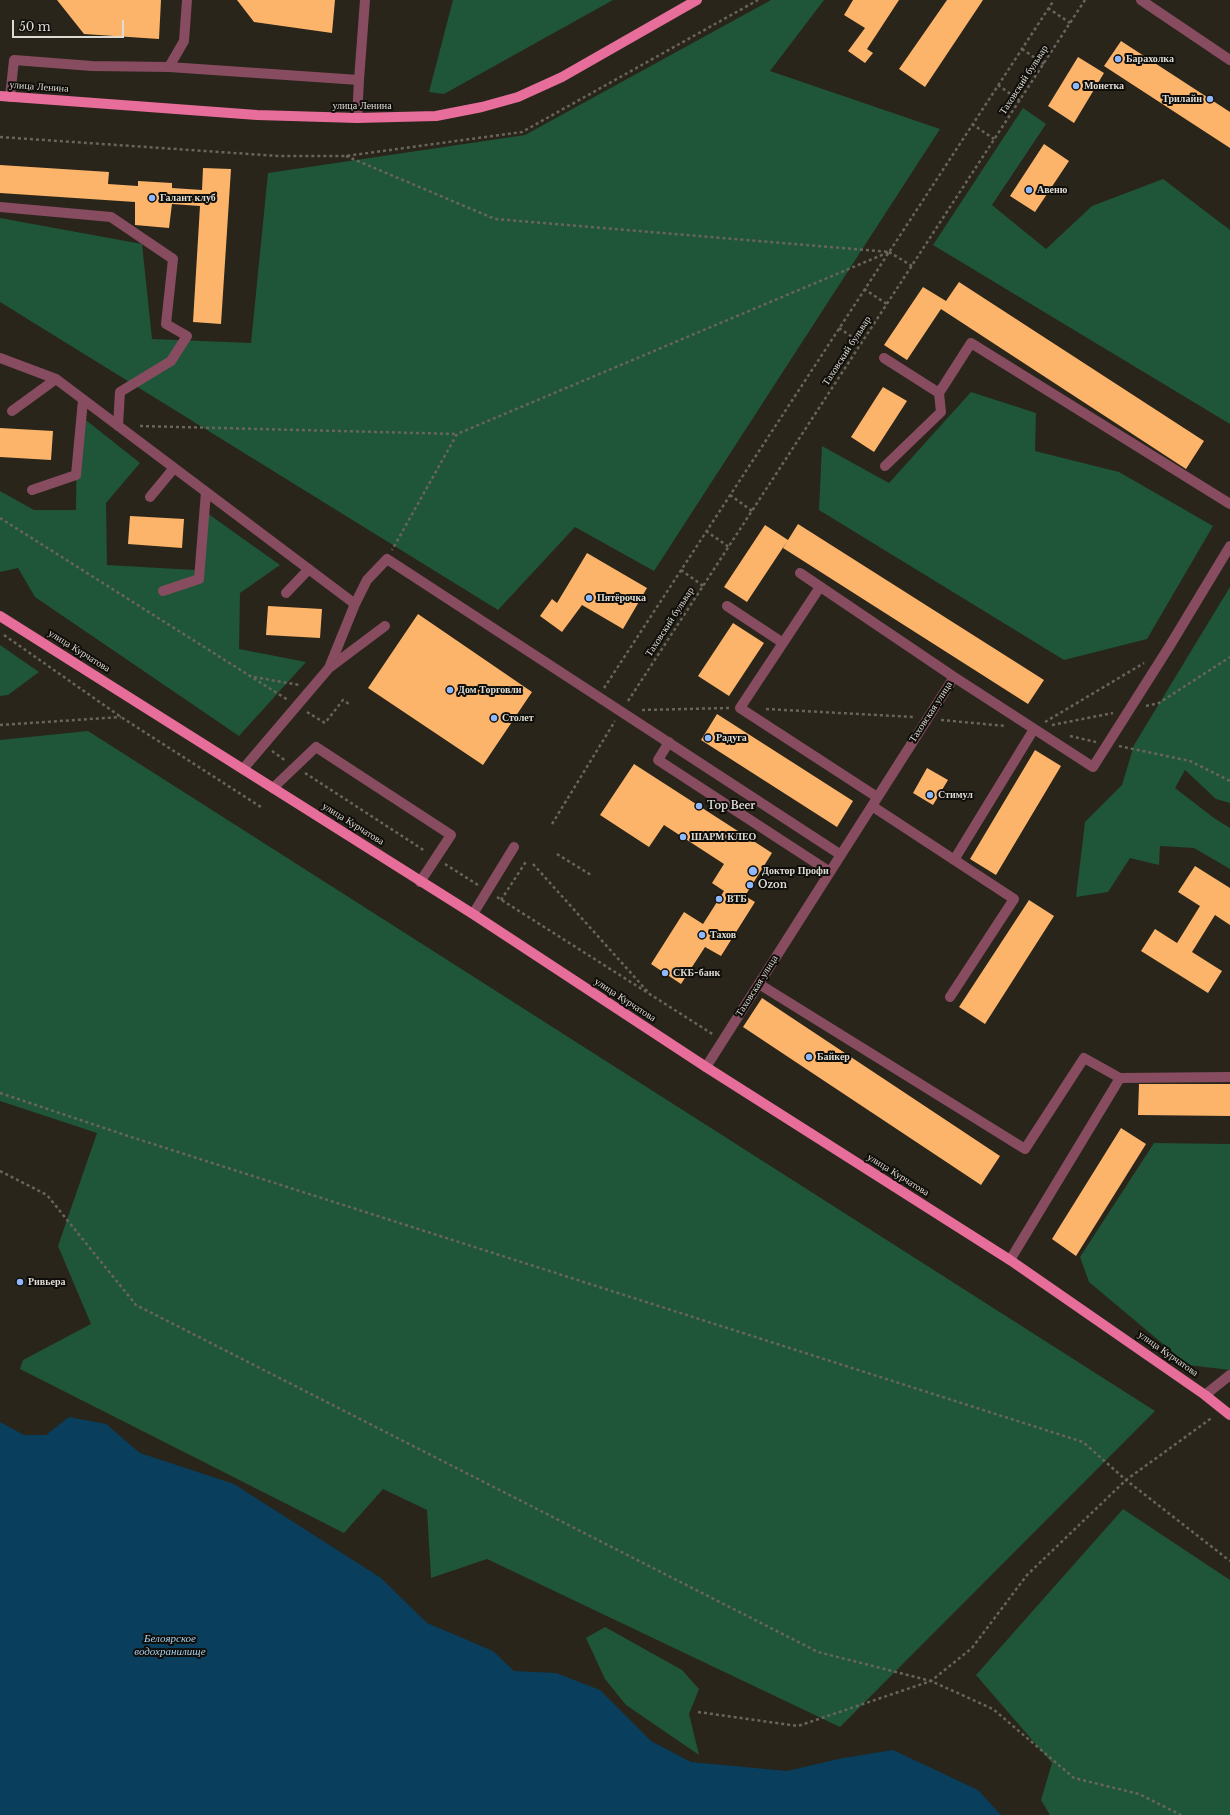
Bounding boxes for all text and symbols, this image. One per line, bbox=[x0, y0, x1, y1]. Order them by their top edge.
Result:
scale bar bbox=[14, 12, 126, 38]
text: 50 m bbox=[19, 19, 51, 34]
street label: Таховский бульвар bbox=[997, 43, 1051, 117]
place label: Барахолка bbox=[1126, 53, 1174, 65]
marker: Барахолка bbox=[1113, 54, 1123, 64]
street label: улица Ленина bbox=[9, 79, 69, 95]
place label: Монетка bbox=[1084, 80, 1124, 92]
marker: Монетка bbox=[1071, 81, 1081, 91]
place label: Трилайн bbox=[1162, 93, 1202, 105]
marker: Трилайн bbox=[1205, 94, 1215, 104]
street label: улица Ленина bbox=[332, 100, 392, 112]
place label: Авеню bbox=[1037, 184, 1067, 196]
marker: Авеню bbox=[1024, 185, 1034, 195]
place label: Галант клуб bbox=[160, 192, 216, 204]
marker: Галант клуб bbox=[147, 193, 157, 203]
street label: Таховский бульвар bbox=[820, 314, 874, 388]
street label: Таховский бульвар bbox=[643, 585, 697, 659]
place label: Пятёрочка bbox=[597, 592, 646, 604]
marker: Пятёрочка bbox=[584, 593, 594, 603]
street label: улица Курчатова bbox=[46, 627, 112, 675]
street label: Таховская улица bbox=[907, 679, 955, 745]
place label: Дом Торговли bbox=[458, 684, 522, 696]
marker: Дом Торговли bbox=[445, 685, 455, 695]
place label: Столет bbox=[502, 712, 534, 724]
marker: Столет bbox=[489, 713, 499, 723]
place label: Радуга bbox=[716, 732, 747, 744]
marker: Радуга bbox=[703, 733, 713, 743]
place label: Стимул bbox=[938, 789, 973, 801]
marker: Стимул bbox=[925, 790, 935, 800]
street label: улица Курчатова bbox=[320, 800, 386, 848]
place label: Top Beer bbox=[707, 800, 755, 812]
marker: Top Beer bbox=[694, 801, 704, 811]
place label: ШАРМ КЛЕО bbox=[691, 831, 756, 843]
marker: ШАРМ КЛЕО bbox=[678, 832, 688, 842]
marker: Доктор Профи bbox=[747, 865, 759, 877]
place label: Доктор Профи bbox=[762, 865, 829, 877]
place label: Ozon bbox=[758, 879, 787, 891]
marker: Ozon bbox=[745, 880, 755, 890]
place label: ВТБ bbox=[727, 893, 747, 905]
marker: ВТБ bbox=[714, 894, 724, 904]
place label: Тахов bbox=[710, 929, 736, 941]
marker: Тахов bbox=[697, 930, 707, 940]
street label: Таховская улица bbox=[733, 953, 781, 1019]
place label: СКБ-банк bbox=[673, 967, 720, 979]
marker: СКБ-банк bbox=[660, 968, 670, 978]
street label: улица Курчатова bbox=[592, 976, 658, 1024]
place label: Байкер bbox=[817, 1051, 850, 1063]
marker: Байкер bbox=[804, 1052, 814, 1062]
street label: улица Курчатова bbox=[865, 1151, 931, 1199]
place label: Ривьера bbox=[28, 1276, 66, 1288]
marker: Ривьера bbox=[15, 1277, 25, 1287]
street label: улица Курчатова bbox=[1136, 1329, 1200, 1379]
water label: Белоярское водохранилище bbox=[134, 1632, 206, 1658]

